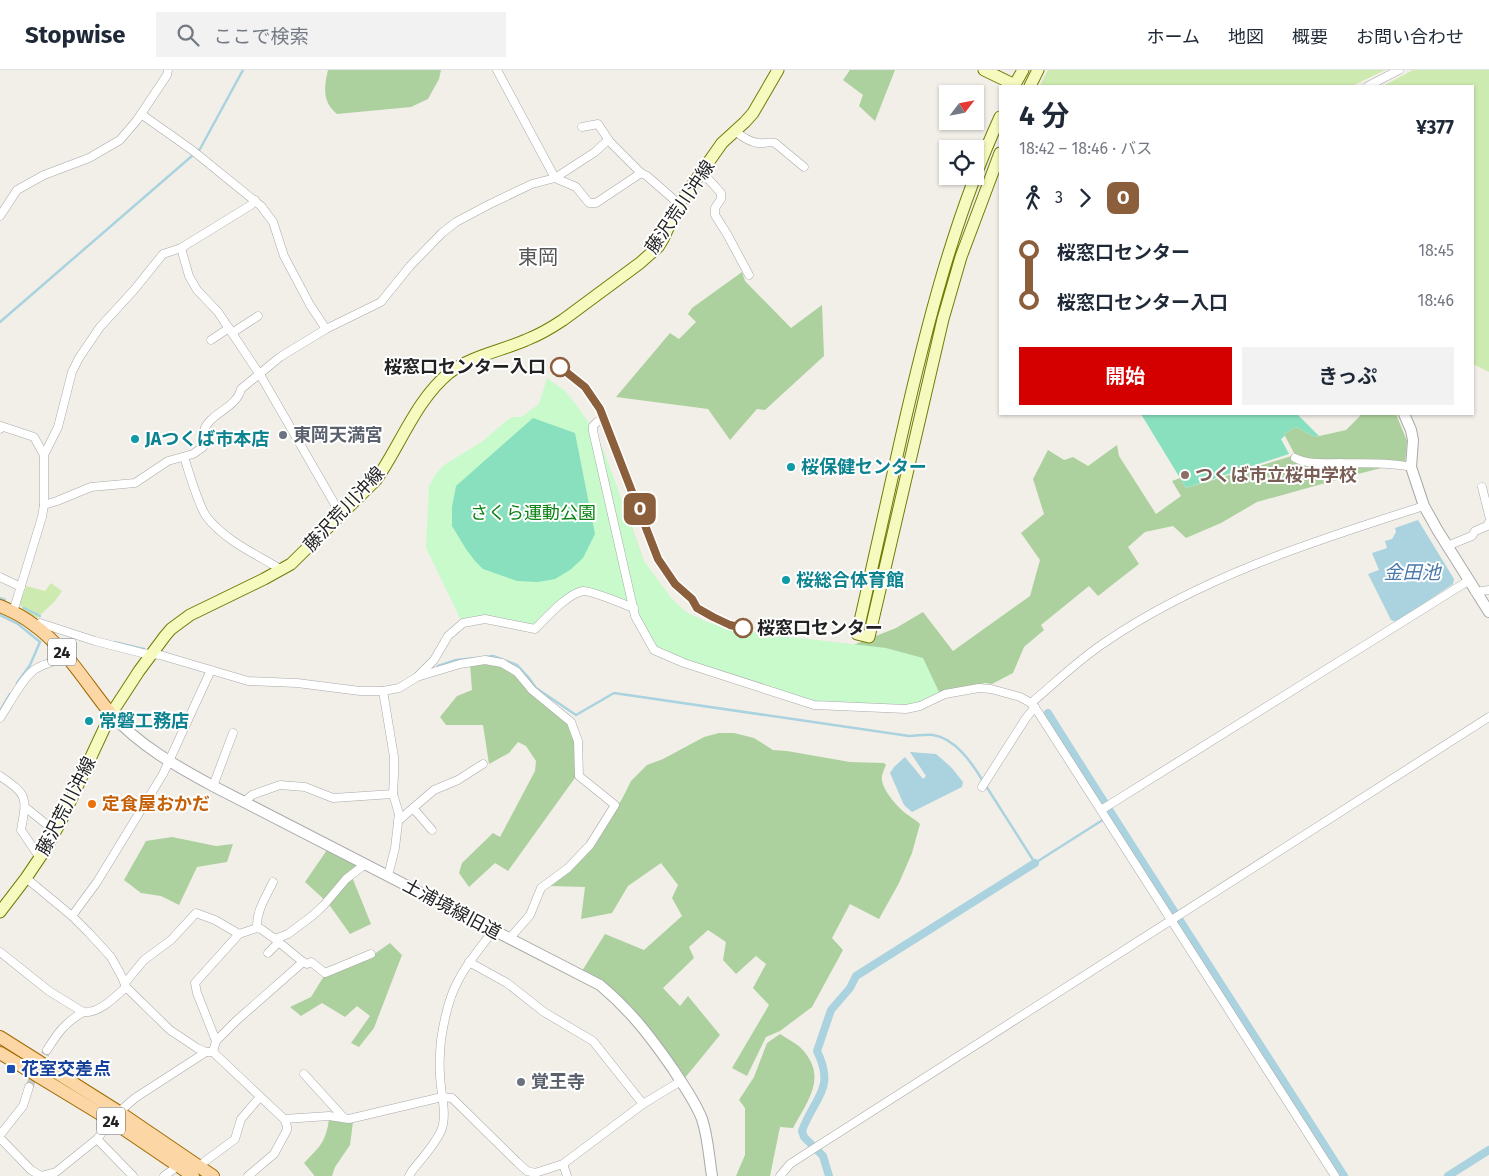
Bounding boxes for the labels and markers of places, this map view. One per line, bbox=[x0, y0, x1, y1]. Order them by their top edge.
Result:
place label: 桜窓口センター入口 bbox=[384, 356, 546, 378]
marker: 桜窓口センター入口 bbox=[550, 357, 570, 377]
place label: 東岡天満宮 bbox=[293, 424, 383, 446]
place label: JAつくば市本店 bbox=[144, 428, 269, 450]
marker: 東岡天満宮 bbox=[277, 429, 289, 441]
marker: JAつくば市本店 bbox=[129, 433, 141, 445]
place label: 桜保健センター bbox=[801, 456, 927, 478]
marker: 桜保健センター bbox=[785, 461, 797, 473]
place label: つくば市立桜中学校 bbox=[1195, 464, 1357, 486]
marker: つくば市立桜中学校 bbox=[1179, 469, 1191, 481]
place label: 桜総合体育館 bbox=[796, 569, 904, 591]
marker: 桜総合体育館 bbox=[780, 574, 792, 586]
place label: 桜窓口センター bbox=[757, 617, 883, 639]
marker: 桜窓口センター bbox=[733, 618, 753, 638]
place label: 常磐工務店 bbox=[99, 710, 189, 732]
marker: 常磐工務店 bbox=[83, 715, 95, 727]
place label: 定食屋おかだ bbox=[102, 793, 210, 815]
marker: 定食屋おかだ bbox=[86, 798, 98, 810]
place label: 花室交差点 bbox=[21, 1058, 111, 1080]
marker: 花室交差点 bbox=[5, 1063, 17, 1075]
place label: 覚王寺 bbox=[531, 1071, 585, 1093]
marker: 覚王寺 bbox=[515, 1076, 527, 1088]

